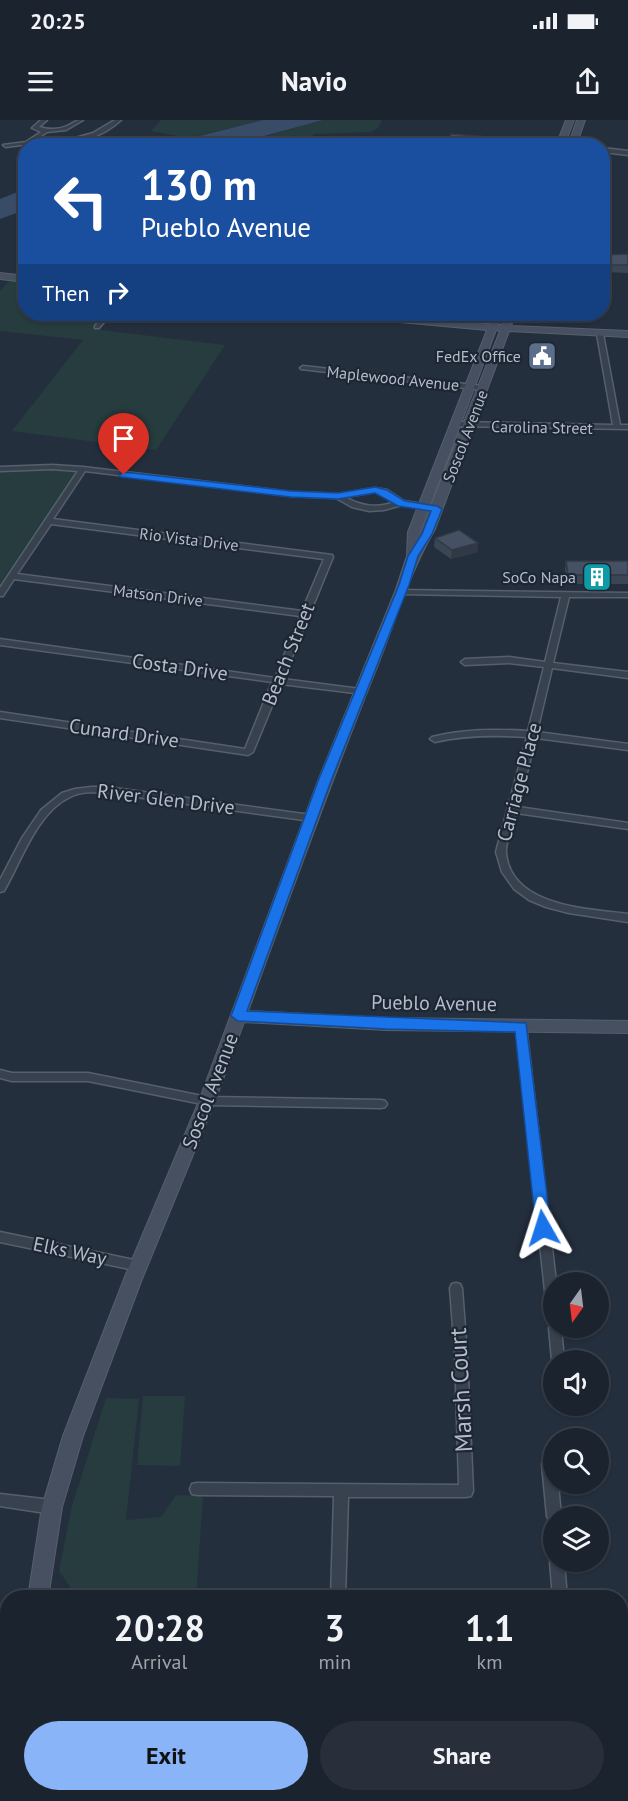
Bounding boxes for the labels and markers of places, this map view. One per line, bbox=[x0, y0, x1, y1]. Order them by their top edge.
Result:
public building icon: FedEx Office bbox=[526, 340, 558, 372]
place label: FedEx Office bbox=[436, 346, 521, 366]
pin bbox=[98, 413, 149, 475]
building icon: SoCo Napa bbox=[581, 561, 613, 593]
place label: SoCo Napa bbox=[502, 567, 576, 587]

